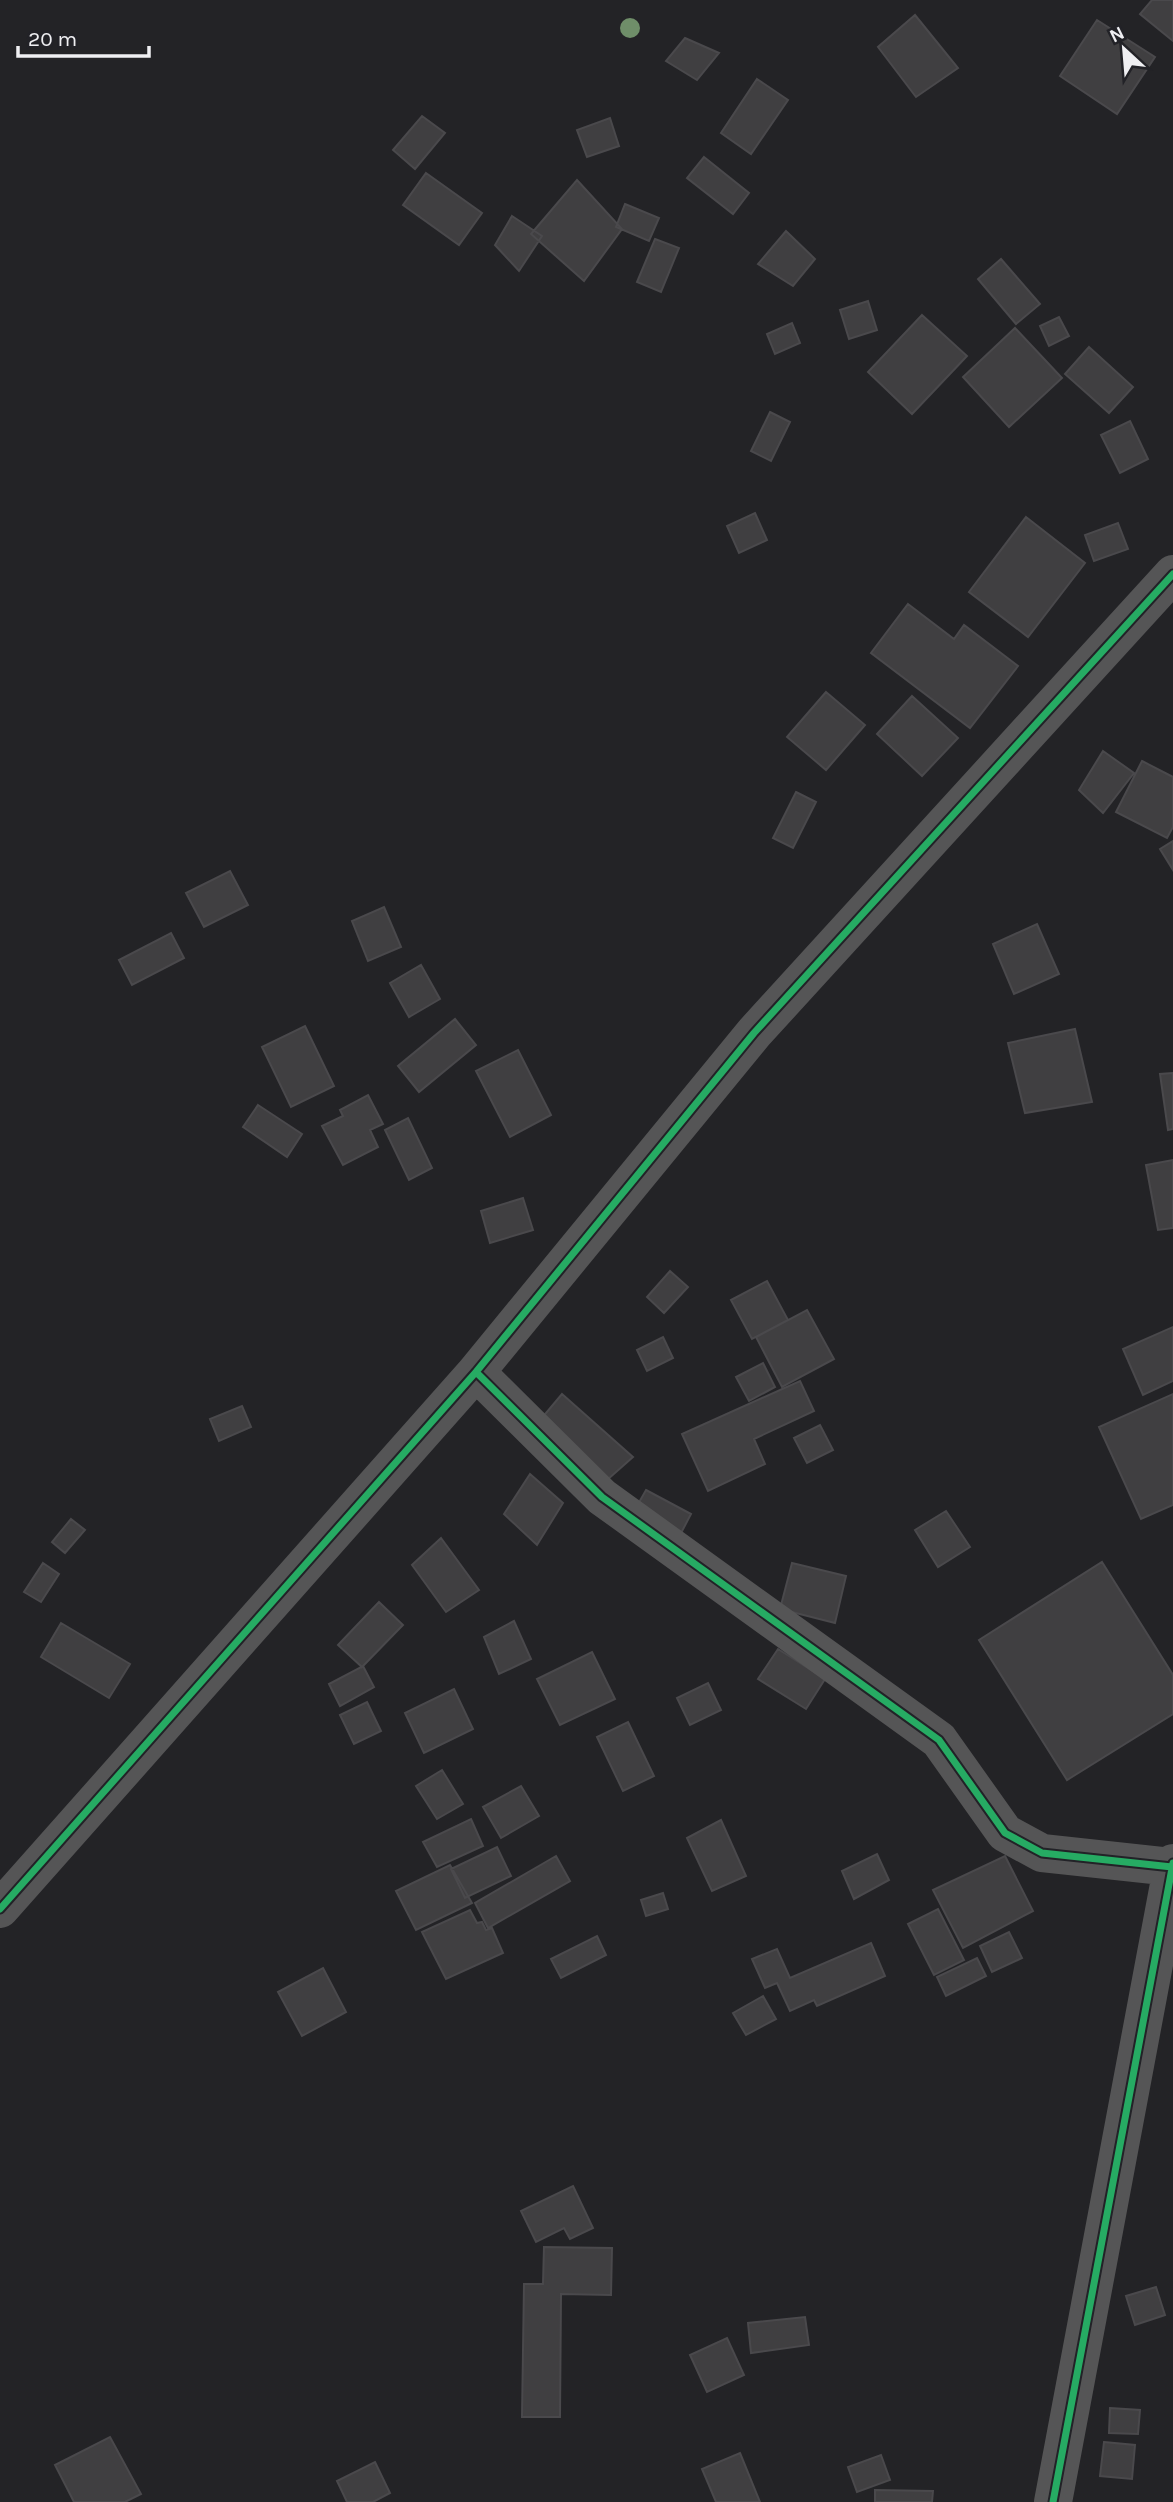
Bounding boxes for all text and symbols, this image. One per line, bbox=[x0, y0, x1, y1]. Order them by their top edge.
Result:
scale bar bbox=[18, 14, 149, 58]
north arrow bbox=[1089, 14, 1159, 84]
text: N bbox=[1106, 22, 1128, 47]
text: 20 m bbox=[28, 27, 77, 51]

